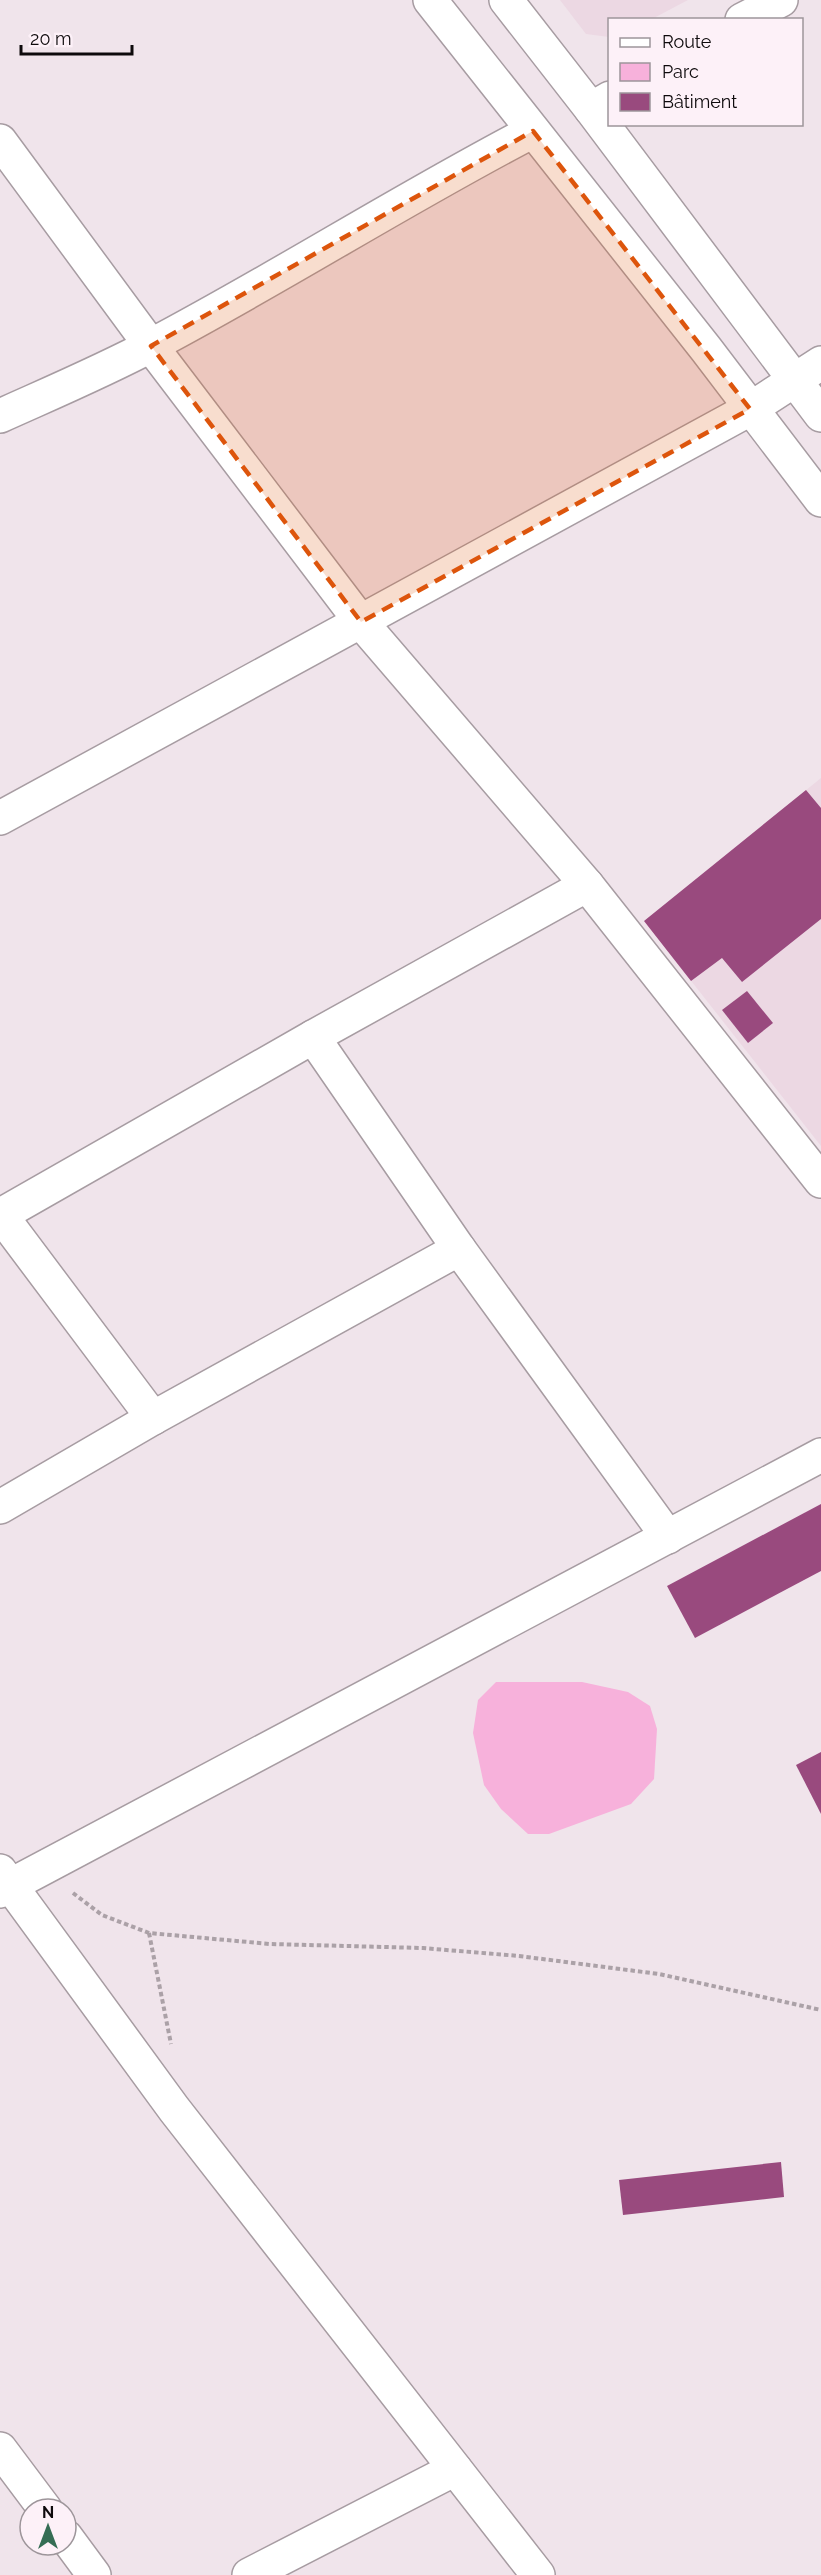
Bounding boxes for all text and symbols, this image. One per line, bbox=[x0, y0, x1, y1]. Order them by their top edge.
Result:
scale bar bbox=[21, 18, 132, 56]
legend bbox=[608, 18, 803, 126]
text: 20 m bbox=[30, 28, 72, 49]
text: Route bbox=[662, 31, 712, 52]
text: Parc bbox=[662, 61, 699, 82]
text: Bâtiment bbox=[662, 91, 737, 112]
north arrow bbox=[18, 2497, 78, 2557]
text: N bbox=[42, 2503, 54, 2522]

